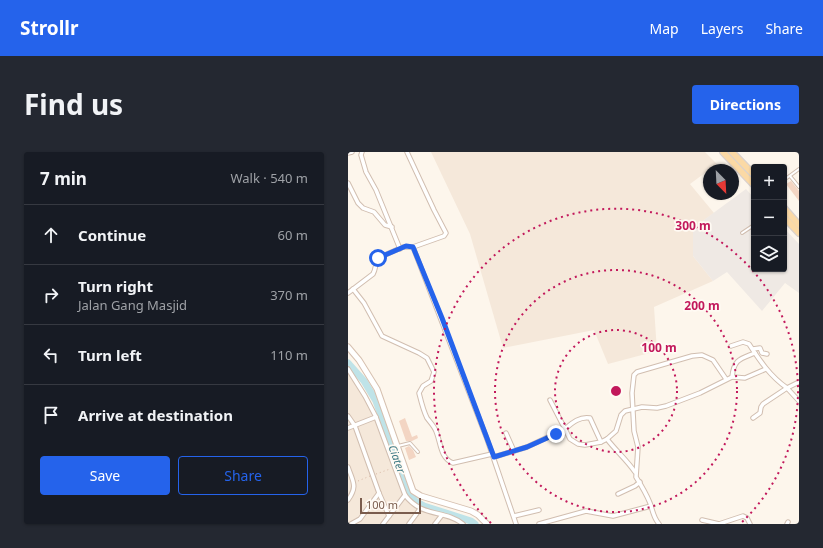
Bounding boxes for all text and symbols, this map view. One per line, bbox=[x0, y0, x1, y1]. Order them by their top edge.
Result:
text: Strollr bbox=[20, 15, 79, 41]
text: Map bbox=[650, 19, 679, 38]
text: Layers bbox=[701, 19, 743, 38]
text: Share bbox=[765, 19, 803, 38]
text: Find us bbox=[24, 85, 123, 123]
button: Directions bbox=[692, 85, 799, 124]
north arrow bbox=[703, 164, 739, 200]
map controls bbox=[751, 164, 787, 272]
button: + bbox=[751, 164, 787, 200]
text: 7 min bbox=[40, 167, 87, 190]
text: Walk · 540 m bbox=[230, 169, 308, 187]
button: − bbox=[751, 200, 787, 236]
text: 300 m bbox=[675, 217, 711, 234]
icon: ahead bbox=[40, 224, 62, 246]
text: Continue bbox=[78, 225, 146, 245]
text: 60 m bbox=[278, 226, 308, 244]
button: layers bbox=[751, 236, 787, 272]
route start bbox=[369, 249, 387, 267]
text: Turn right bbox=[78, 276, 153, 296]
icon: right bbox=[40, 284, 62, 306]
text: 370 m bbox=[270, 286, 308, 304]
text: Jalan Gang Masjid bbox=[78, 296, 187, 314]
text: 200 m bbox=[684, 297, 720, 314]
text: 100 m bbox=[641, 339, 677, 356]
icon: left bbox=[40, 344, 62, 366]
text: Turn left bbox=[78, 345, 142, 365]
text: 110 m bbox=[270, 346, 308, 364]
centre of rings bbox=[609, 384, 623, 398]
icon: arrive bbox=[40, 404, 62, 426]
text: Arrive at destination bbox=[78, 405, 233, 425]
route end bbox=[547, 425, 565, 443]
water label: Ciater bbox=[385, 443, 410, 476]
button: Save bbox=[40, 456, 170, 495]
button: Share bbox=[178, 456, 308, 495]
scale bar bbox=[360, 496, 421, 515]
text: 100 m bbox=[366, 497, 398, 512]

